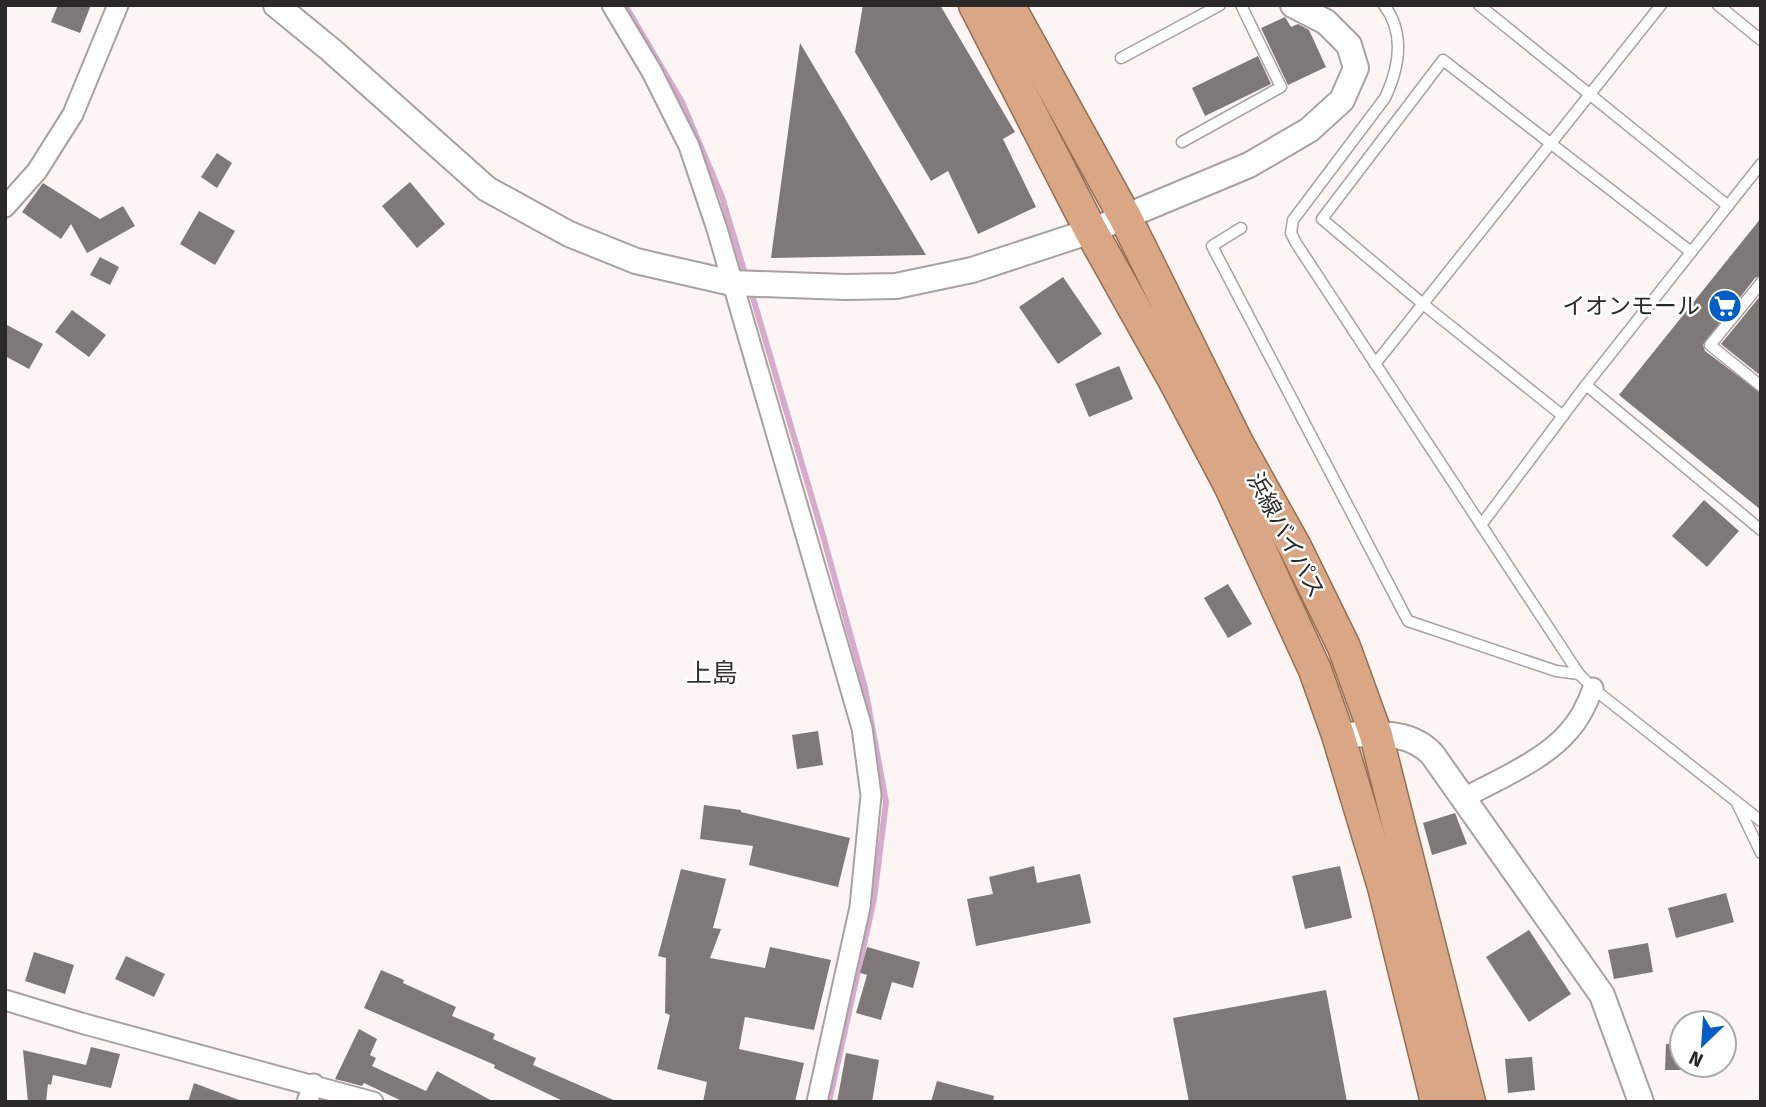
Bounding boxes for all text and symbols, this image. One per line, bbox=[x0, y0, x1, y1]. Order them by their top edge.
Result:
supermarket icon: イオンモール bbox=[1706, 287, 1744, 325]
place label: イオンモール bbox=[1562, 292, 1700, 320]
street label: 浜線バイパス bbox=[1241, 468, 1331, 602]
district label: 上島 bbox=[686, 658, 738, 689]
north arrow bbox=[1668, 1009, 1738, 1079]
text: N bbox=[1685, 1046, 1707, 1072]

